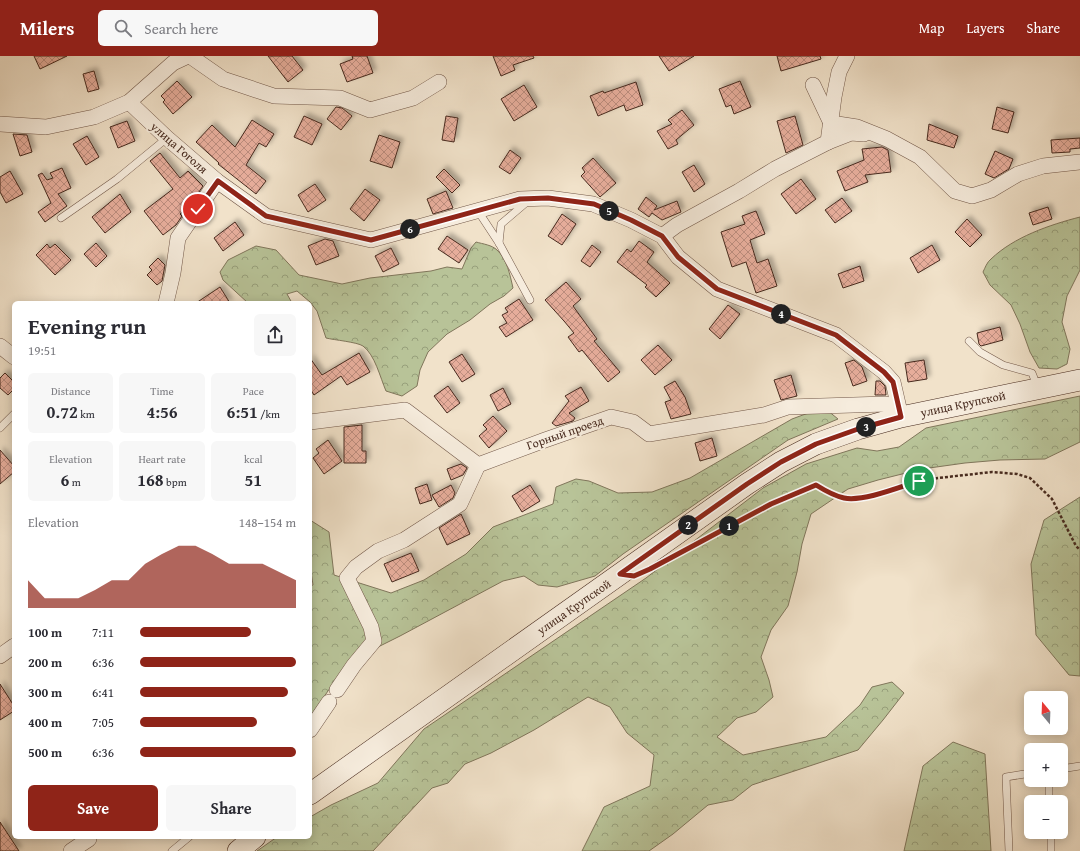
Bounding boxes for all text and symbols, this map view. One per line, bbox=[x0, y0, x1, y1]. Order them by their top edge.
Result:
search box bbox=[98, 10, 378, 46]
text: Milers bbox=[20, 14, 74, 42]
icon: search bbox=[112, 17, 134, 39]
text: Search here bbox=[144, 18, 218, 39]
text: Map bbox=[919, 18, 945, 38]
text: Layers bbox=[967, 18, 1005, 38]
text: Share bbox=[1027, 18, 1060, 38]
street label: улица Гоголя bbox=[146, 117, 212, 177]
pin bbox=[181, 192, 215, 226]
icon: check bbox=[187, 198, 209, 220]
pin: 5 bbox=[599, 201, 619, 221]
text: 5 bbox=[606, 203, 612, 219]
pin: 6 bbox=[400, 219, 420, 239]
text: 6 bbox=[407, 221, 413, 237]
pin: 4 bbox=[771, 304, 791, 324]
text: 4 bbox=[778, 306, 784, 322]
text: Evening run bbox=[28, 310, 146, 342]
button: share bbox=[254, 314, 296, 356]
text: 19:51 bbox=[28, 341, 56, 360]
text: Distance bbox=[51, 383, 90, 399]
text: Time bbox=[150, 383, 174, 399]
text: Pace bbox=[243, 383, 264, 399]
street label: улица Крупской bbox=[918, 386, 1007, 421]
text: 0.72 bbox=[47, 399, 78, 424]
text: 4:56 bbox=[146, 399, 178, 424]
text: 6:51 bbox=[227, 399, 258, 424]
text: km bbox=[78, 406, 95, 422]
text: /km bbox=[258, 406, 280, 422]
street label: Горный проезд bbox=[524, 411, 606, 454]
pin: 3 bbox=[856, 417, 876, 437]
text: 3 bbox=[863, 419, 869, 435]
text: Elevation bbox=[49, 451, 92, 467]
text: Heart rate bbox=[138, 451, 186, 467]
text: kcal bbox=[244, 451, 263, 467]
pin bbox=[902, 464, 936, 498]
text: 6 bbox=[61, 467, 69, 492]
text: 168 bbox=[137, 467, 164, 492]
text: 51 bbox=[245, 467, 262, 492]
icon: arrive bbox=[908, 470, 930, 492]
text: m bbox=[69, 474, 81, 490]
text: bpm bbox=[164, 474, 187, 490]
text: Elevation bbox=[28, 513, 79, 532]
text: 148–154 m bbox=[239, 513, 296, 532]
pin: 2 bbox=[678, 515, 698, 535]
pin: 1 bbox=[719, 516, 739, 536]
text: 2 bbox=[685, 517, 691, 533]
text: 1 bbox=[726, 518, 732, 534]
street label: улица Крупской bbox=[533, 575, 614, 639]
text: 100 m bbox=[28, 623, 62, 642]
text: 7:11 bbox=[92, 623, 114, 642]
text: 200 m bbox=[28, 653, 62, 672]
text: 6:36 bbox=[92, 653, 114, 672]
text: 300 m bbox=[28, 683, 62, 702]
text: 6:41 bbox=[92, 683, 114, 702]
north arrow bbox=[1024, 691, 1068, 735]
map controls bbox=[1024, 691, 1068, 839]
text: 400 m bbox=[28, 713, 62, 732]
text: 7:05 bbox=[92, 713, 114, 732]
text: 500 m bbox=[28, 743, 62, 762]
text: 6:36 bbox=[92, 743, 114, 762]
button: + bbox=[1024, 743, 1068, 787]
button: Save bbox=[28, 785, 158, 831]
button: Share bbox=[166, 785, 296, 831]
button: − bbox=[1024, 795, 1068, 839]

